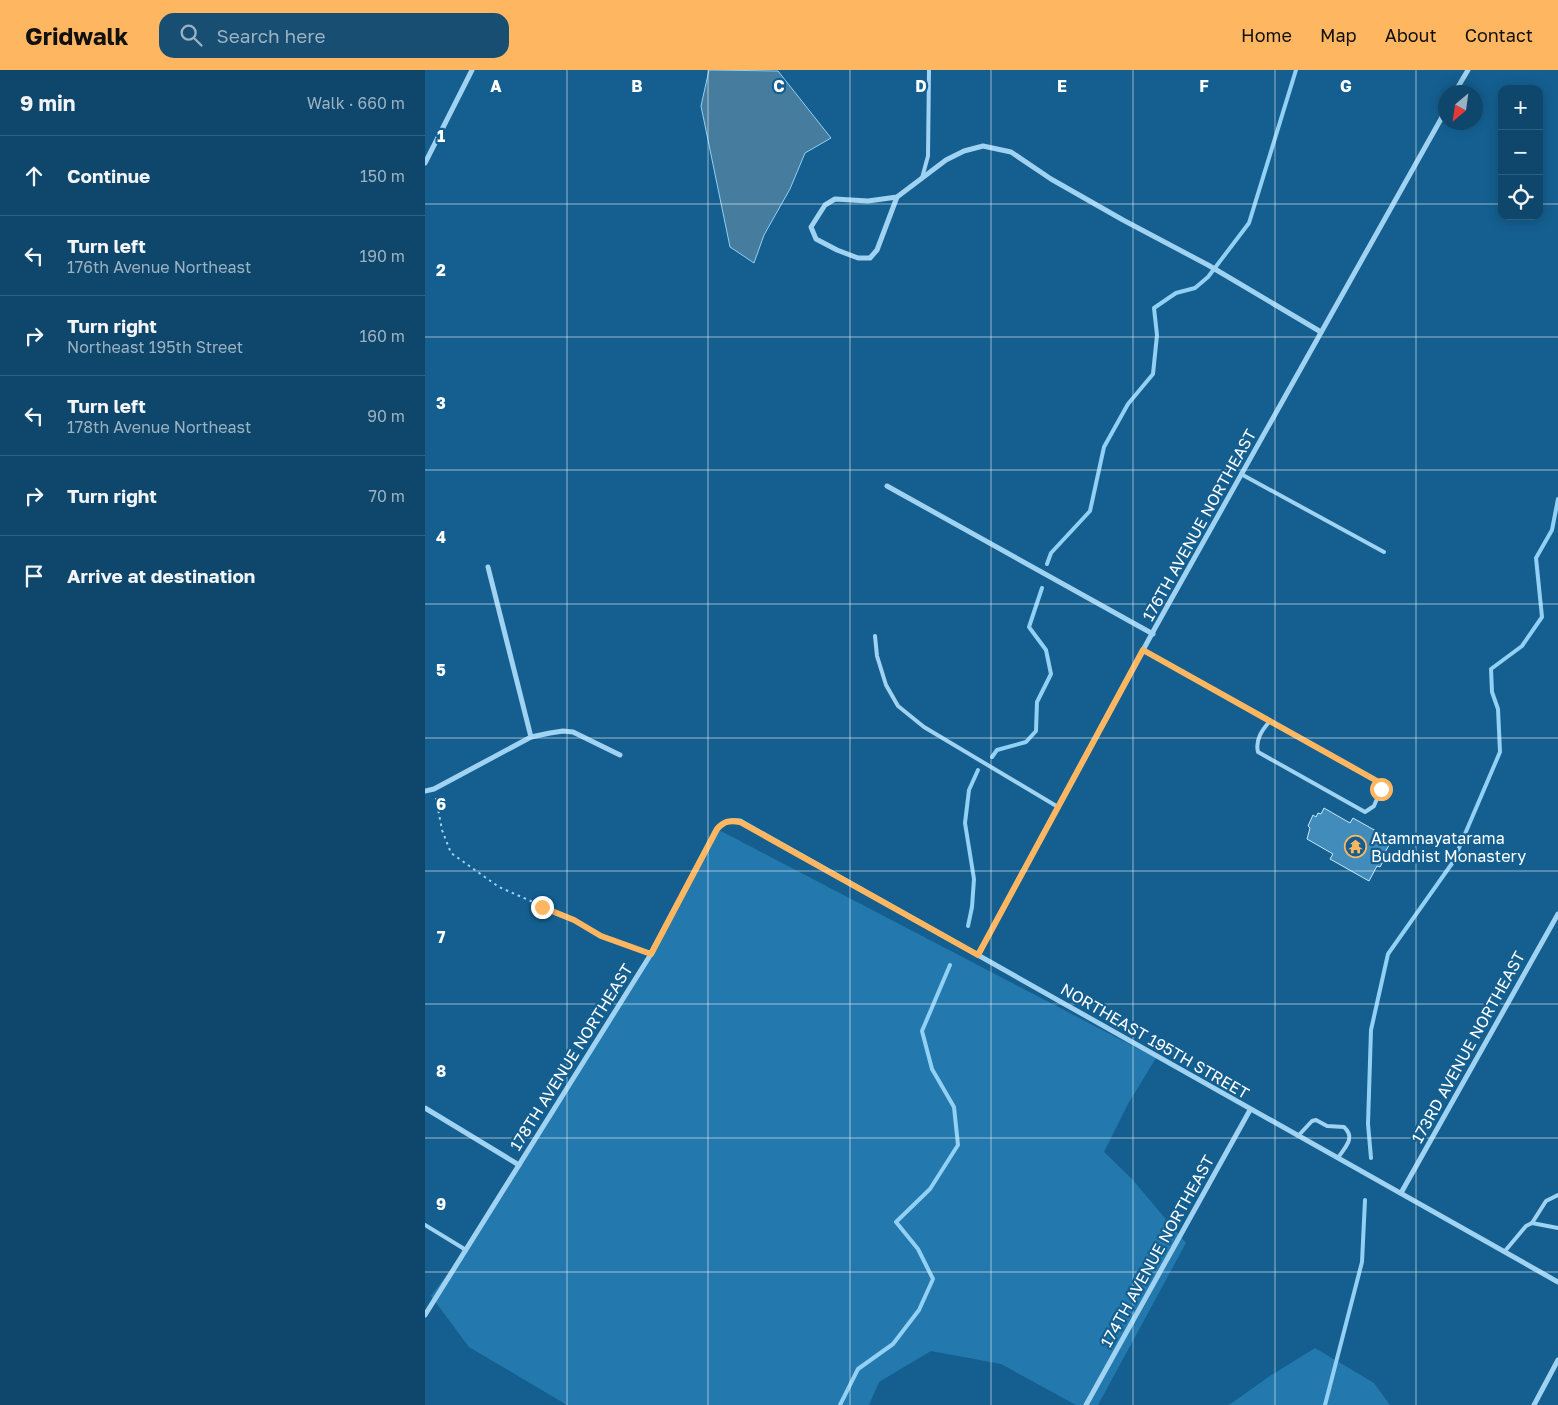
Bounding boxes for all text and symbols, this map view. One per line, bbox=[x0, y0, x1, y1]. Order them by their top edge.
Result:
search box bbox=[159, 13, 509, 58]
text: Gridwalk bbox=[25, 21, 129, 50]
icon: search bbox=[177, 21, 205, 49]
text: Search here bbox=[217, 24, 325, 47]
text: Home bbox=[1241, 24, 1292, 46]
text: Map bbox=[1320, 24, 1357, 46]
text: About bbox=[1385, 24, 1437, 46]
text: Contact bbox=[1465, 24, 1533, 46]
text: A bbox=[490, 76, 502, 96]
text: B bbox=[631, 76, 643, 96]
text: C bbox=[773, 76, 785, 96]
text: D bbox=[915, 76, 927, 96]
text: E bbox=[1057, 76, 1067, 96]
text: F bbox=[1199, 76, 1209, 96]
text: G bbox=[1340, 76, 1352, 96]
north arrow bbox=[1438, 85, 1483, 130]
map controls bbox=[1498, 85, 1543, 220]
button: + bbox=[1498, 85, 1543, 130]
text: 9 min bbox=[20, 90, 75, 116]
text: Walk · 660 m bbox=[307, 93, 405, 113]
text: 1 bbox=[437, 126, 445, 146]
button: − bbox=[1498, 130, 1543, 175]
icon: ahead bbox=[20, 162, 48, 190]
text: Continue bbox=[67, 164, 150, 187]
text: 150 m bbox=[360, 166, 405, 186]
button: locate bbox=[1498, 175, 1543, 220]
text: Turn left bbox=[67, 234, 146, 257]
icon: left bbox=[20, 242, 48, 270]
text: 190 m bbox=[359, 246, 405, 266]
text: 176th Avenue Northeast bbox=[67, 257, 251, 277]
text: 2 bbox=[436, 260, 446, 280]
text: Turn right bbox=[67, 314, 157, 337]
icon: right bbox=[20, 322, 48, 350]
text: 160 m bbox=[359, 326, 405, 346]
text: Northeast 195th Street bbox=[67, 337, 243, 357]
text: 3 bbox=[436, 393, 446, 413]
text: Turn left bbox=[67, 394, 146, 417]
icon: left bbox=[20, 402, 48, 430]
text: 90 m bbox=[367, 406, 405, 426]
text: 178th Avenue Northeast bbox=[67, 417, 251, 437]
street label: 176TH AVENUE NORTHEAST bbox=[1138, 425, 1260, 625]
icon: right bbox=[20, 482, 48, 510]
text: Turn right bbox=[67, 484, 157, 507]
text: 70 m bbox=[368, 486, 405, 506]
text: 4 bbox=[436, 527, 446, 547]
icon: arrive bbox=[20, 562, 48, 590]
text: Arrive at destination bbox=[67, 564, 255, 587]
text: 5 bbox=[436, 660, 446, 680]
route start bbox=[1370, 778, 1393, 801]
text: 6 bbox=[436, 794, 446, 814]
place label: Atammayatarama Buddhist Monastery bbox=[1371, 828, 1526, 866]
temple icon: Atammayatarama Buddhist Monastery bbox=[1343, 835, 1367, 859]
route end bbox=[531, 896, 554, 919]
text: 7 bbox=[437, 927, 446, 947]
street label: 173RD AVENUE NORTHEAST bbox=[1407, 948, 1529, 1146]
street label: 178TH AVENUE NORTHEAST bbox=[505, 960, 637, 1154]
street label: NORTHEAST 195TH STREET bbox=[1057, 979, 1253, 1103]
text: 8 bbox=[436, 1061, 446, 1081]
street label: 174TH AVENUE NORTHEAST bbox=[1096, 1151, 1218, 1351]
text: 9 bbox=[436, 1194, 446, 1214]

